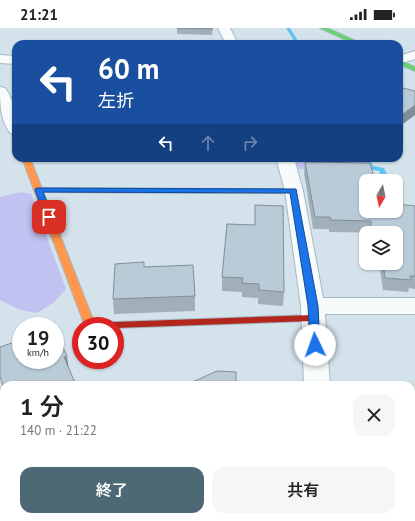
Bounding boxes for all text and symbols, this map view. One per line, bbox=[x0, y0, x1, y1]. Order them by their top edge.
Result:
text: 21:21 bbox=[20, 5, 58, 24]
text: 60 m bbox=[98, 50, 159, 87]
icon: left bbox=[32, 56, 84, 108]
text: 左折 bbox=[98, 89, 134, 112]
icon: left bbox=[155, 132, 177, 154]
icon: ahead bbox=[197, 132, 219, 154]
icon: right bbox=[239, 132, 261, 154]
north arrow bbox=[359, 174, 403, 218]
map controls bbox=[359, 174, 403, 270]
pin bbox=[32, 200, 66, 234]
icon: arrive bbox=[38, 206, 60, 228]
button: layers bbox=[359, 226, 403, 270]
speed limit sign: 30 bbox=[72, 317, 124, 369]
position arrow bbox=[294, 324, 336, 366]
text: 19 bbox=[27, 325, 49, 351]
text: km/h bbox=[27, 346, 49, 359]
text: 1 分 bbox=[20, 391, 64, 422]
button: close bbox=[353, 394, 395, 436]
text: 140 m · 21:22 bbox=[20, 422, 97, 439]
button: 終了 bbox=[20, 467, 204, 513]
button: 共有 bbox=[212, 467, 395, 513]

